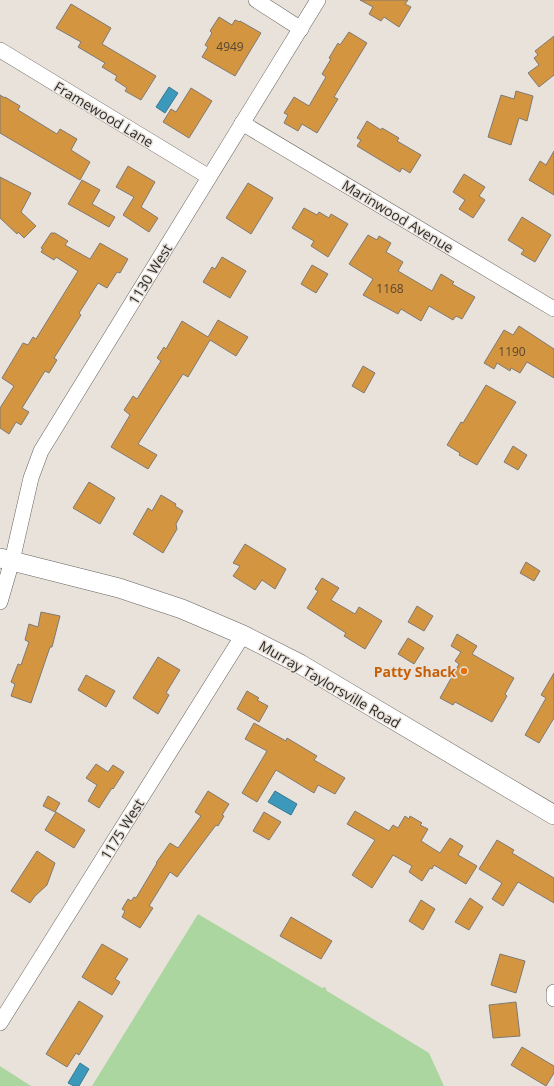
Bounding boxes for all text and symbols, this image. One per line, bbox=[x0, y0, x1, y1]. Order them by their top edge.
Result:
house number: 4949 bbox=[216, 38, 244, 55]
street label: Framewood Lane bbox=[51, 77, 157, 151]
street label: Marinwood Avenue bbox=[339, 175, 457, 257]
street label: 1130 West bbox=[124, 240, 176, 308]
house number: 1168 bbox=[376, 280, 404, 297]
house number: 1190 bbox=[498, 343, 526, 360]
street label: Murray Taylorsville Road bbox=[256, 636, 404, 732]
place label: Patty Shack bbox=[374, 662, 456, 681]
marker: Patty Shack bbox=[459, 666, 469, 676]
street label: 1175 West bbox=[96, 795, 148, 863]

